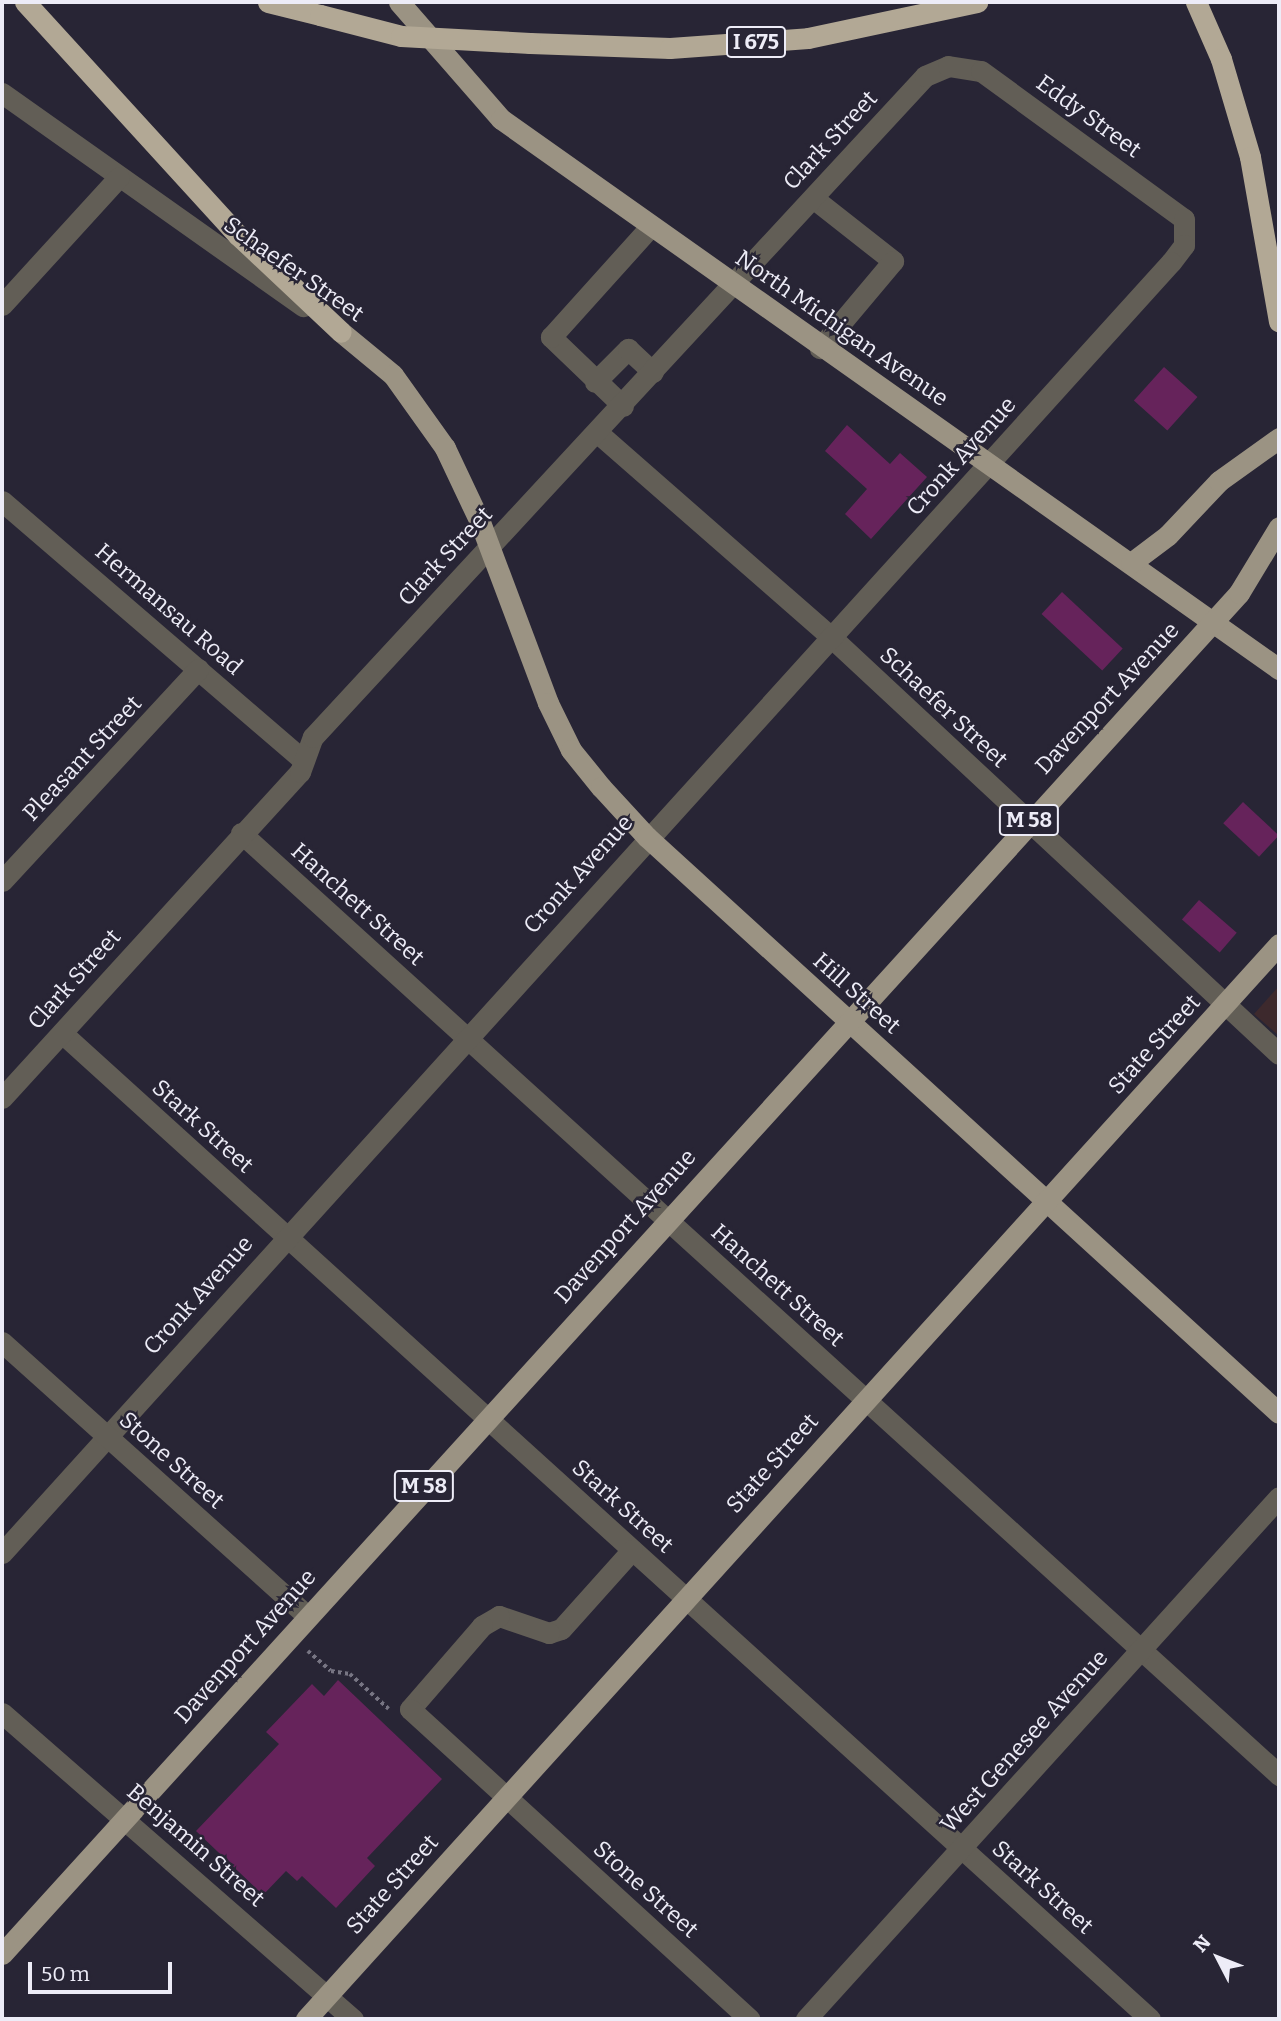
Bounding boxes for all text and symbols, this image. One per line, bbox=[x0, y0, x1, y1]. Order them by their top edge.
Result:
road number: I 675 bbox=[724, 24, 788, 60]
street label: Eddy Street bbox=[1031, 69, 1147, 163]
street label: Clark Street bbox=[777, 85, 883, 195]
street label: Schaefer Street bbox=[219, 211, 369, 327]
street label: North Michigan Avenue bbox=[730, 244, 954, 412]
street label: Cronk Avenue bbox=[901, 391, 1021, 521]
street label: Clark Street bbox=[392, 501, 498, 611]
street label: Hermansau Road bbox=[90, 538, 248, 680]
street label: Davenport Avenue bbox=[1029, 616, 1185, 780]
street label: Schaefer Street bbox=[874, 641, 1014, 773]
street label: Pleasant Street bbox=[17, 690, 147, 826]
road number: M 58 bbox=[998, 802, 1060, 838]
street label: Cronk Avenue bbox=[518, 809, 638, 939]
street label: Hanchett Street bbox=[286, 837, 430, 971]
street label: Clark Street bbox=[22, 923, 126, 1035]
street label: Hill Street bbox=[808, 947, 906, 1039]
street label: State Street bbox=[1102, 989, 1206, 1099]
street label: Stark Street bbox=[147, 1073, 259, 1179]
street label: Davenport Avenue bbox=[549, 1143, 701, 1309]
street label: Hanchett Street bbox=[706, 1218, 850, 1352]
street label: Cronk Avenue bbox=[138, 1230, 258, 1360]
street label: Stone Street bbox=[114, 1406, 230, 1514]
street label: State Street bbox=[720, 1408, 824, 1518]
street label: Stark Street bbox=[567, 1453, 679, 1559]
road number: M 58 bbox=[392, 1468, 456, 1504]
street label: Davenport Avenue bbox=[169, 1563, 321, 1729]
street label: West Genesee Avenue bbox=[935, 1644, 1113, 1838]
street label: Benjamin Street bbox=[122, 1778, 270, 1912]
street label: State Street bbox=[340, 1829, 444, 1939]
street label: Stark Street bbox=[987, 1834, 1099, 1940]
street label: Stone Street bbox=[588, 1835, 704, 1943]
north arrow bbox=[1183, 1923, 1253, 1993]
text: N bbox=[1189, 1930, 1215, 1957]
scale bar bbox=[32, 1948, 175, 1992]
text: 50 m bbox=[41, 1961, 90, 1987]

